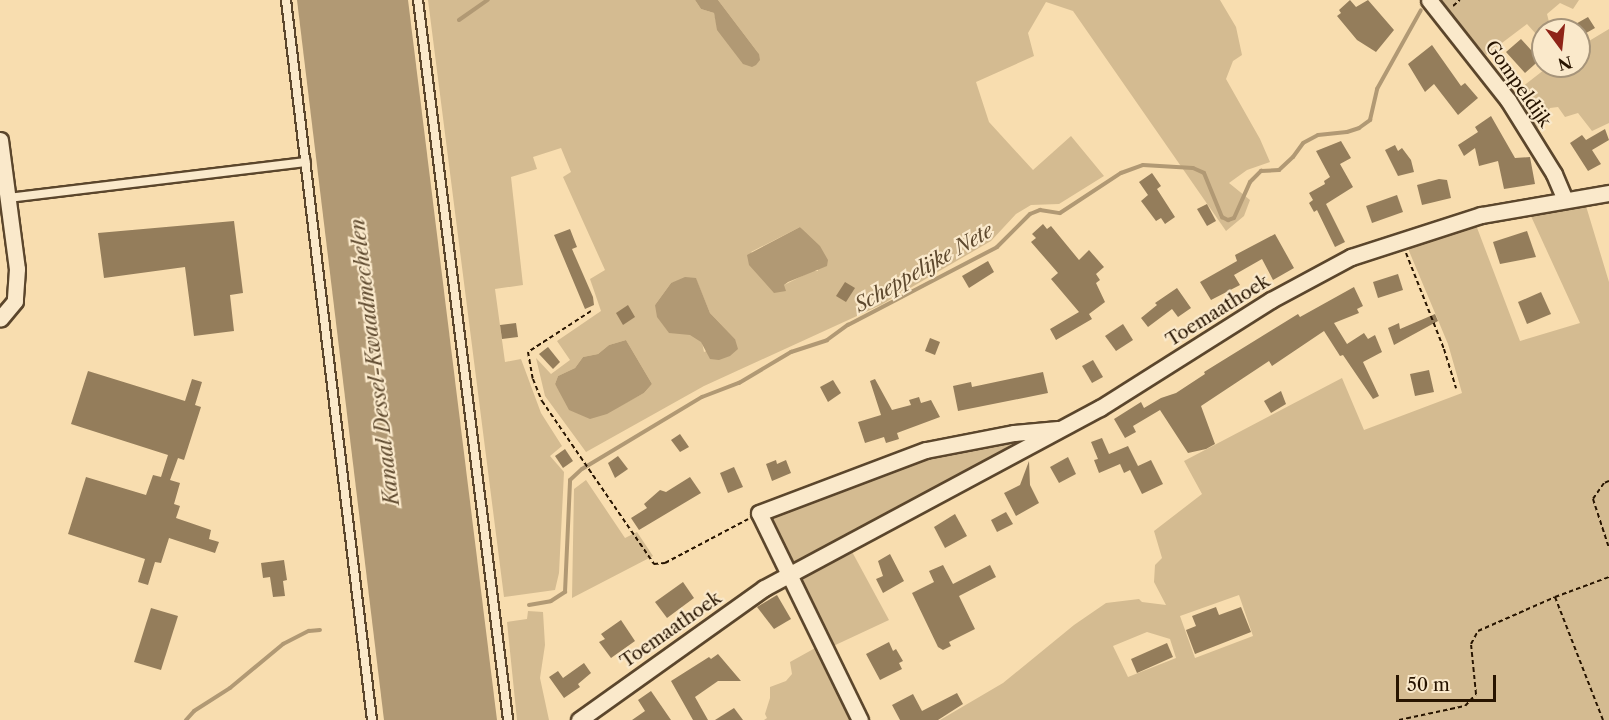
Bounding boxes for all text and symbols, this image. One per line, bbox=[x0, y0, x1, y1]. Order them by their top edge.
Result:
north arrow bbox=[1531, 18, 1591, 78]
street label: Gompeldijk bbox=[1480, 37, 1556, 131]
text: N bbox=[1556, 52, 1574, 75]
water label: Kanaal Dessel-Kwaadmechelen bbox=[346, 217, 404, 507]
water label: Scheppelijke Nete bbox=[851, 219, 997, 317]
street label: Toemaathoek bbox=[1162, 271, 1274, 351]
street label: Toemaathoek bbox=[617, 587, 725, 673]
scale bar bbox=[1399, 663, 1500, 701]
text: 50 m bbox=[1407, 674, 1450, 696]

